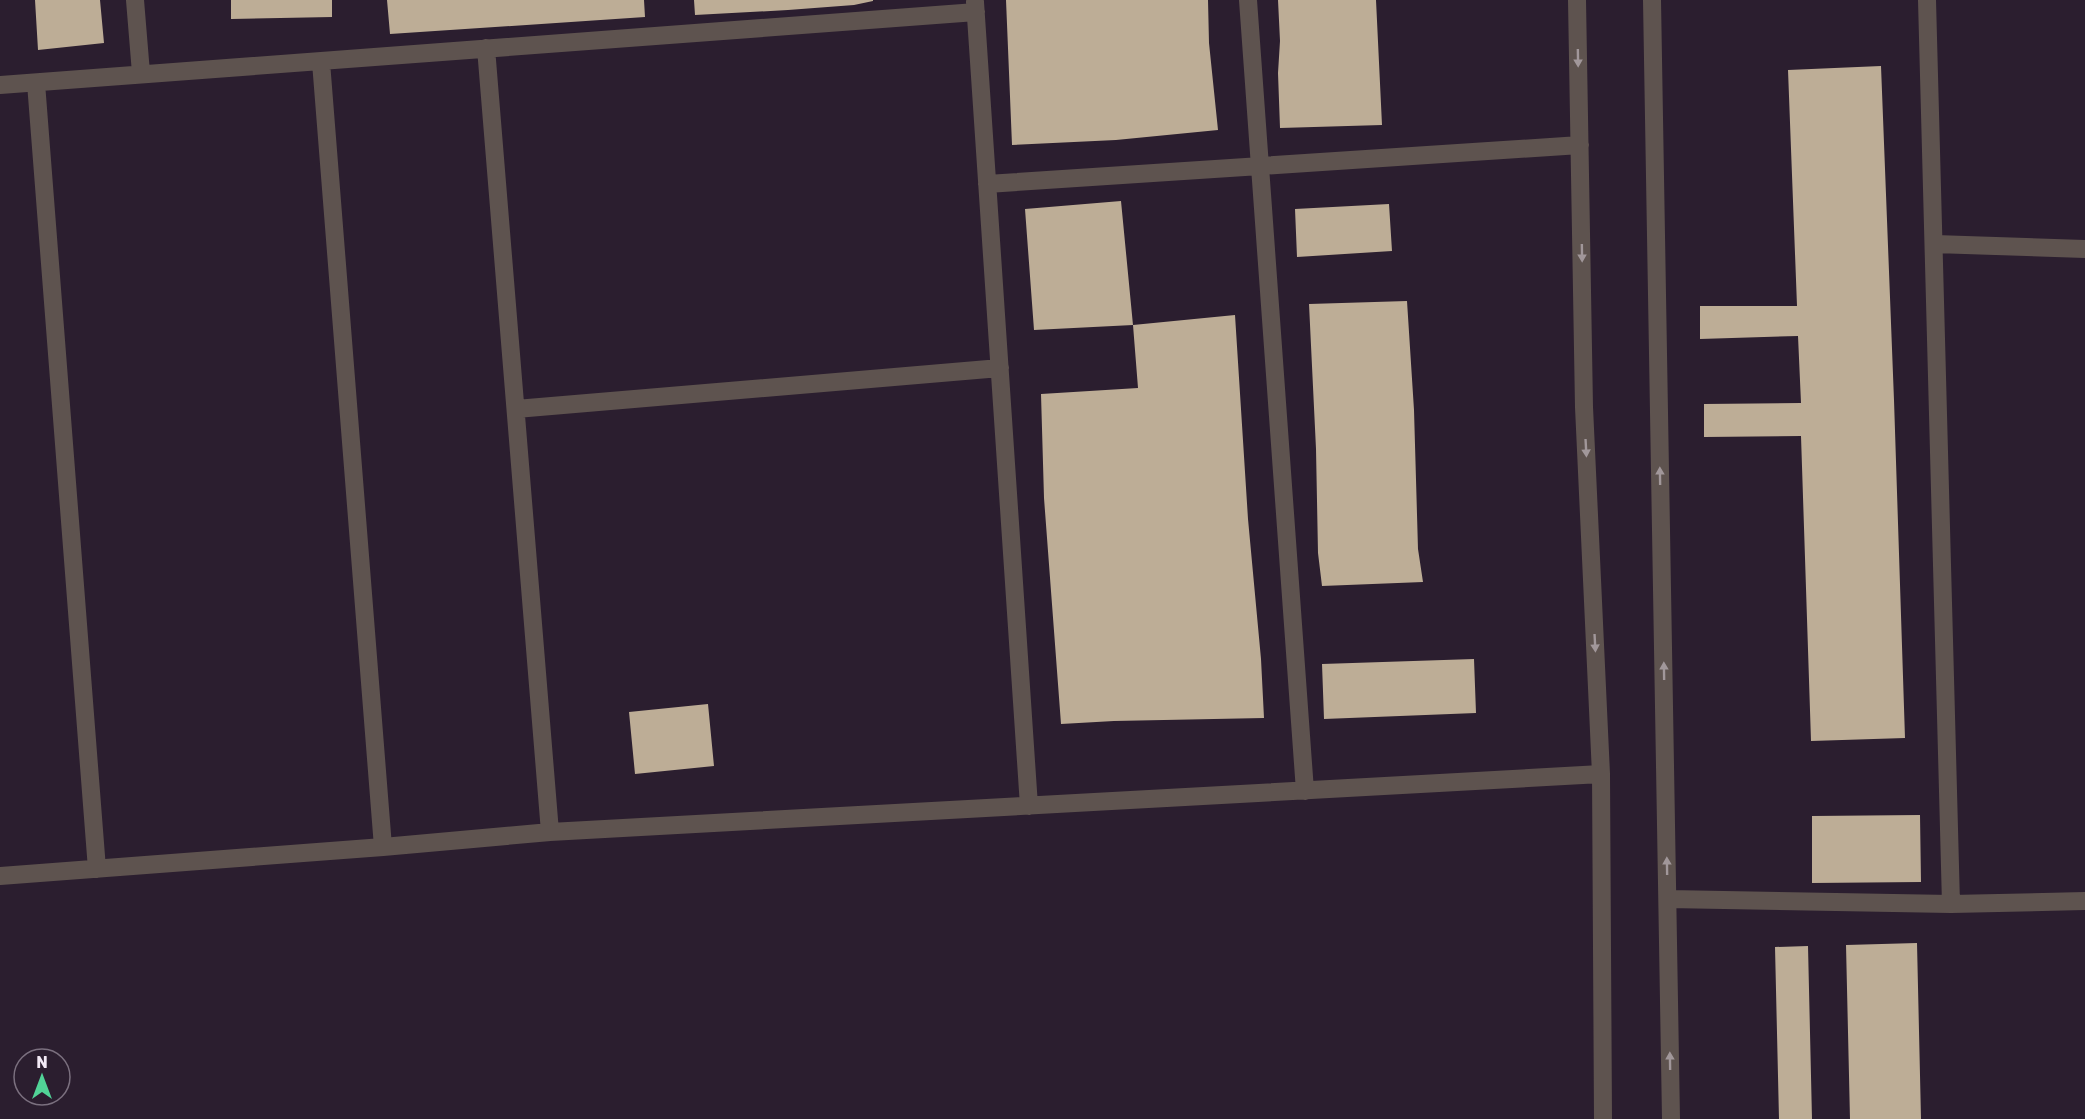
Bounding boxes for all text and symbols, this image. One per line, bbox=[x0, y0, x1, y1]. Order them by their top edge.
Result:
one-way arrow bbox=[1573, 49, 1583, 68]
one-way arrow bbox=[1577, 244, 1586, 263]
one-way arrow bbox=[1582, 439, 1591, 458]
one-way arrow bbox=[1656, 466, 1665, 485]
one-way arrow bbox=[1591, 634, 1600, 653]
one-way arrow bbox=[1659, 661, 1668, 680]
one-way arrow bbox=[1662, 856, 1672, 875]
north arrow bbox=[12, 1047, 72, 1107]
one-way arrow bbox=[1665, 1051, 1675, 1070]
text: N bbox=[36, 1053, 48, 1072]

